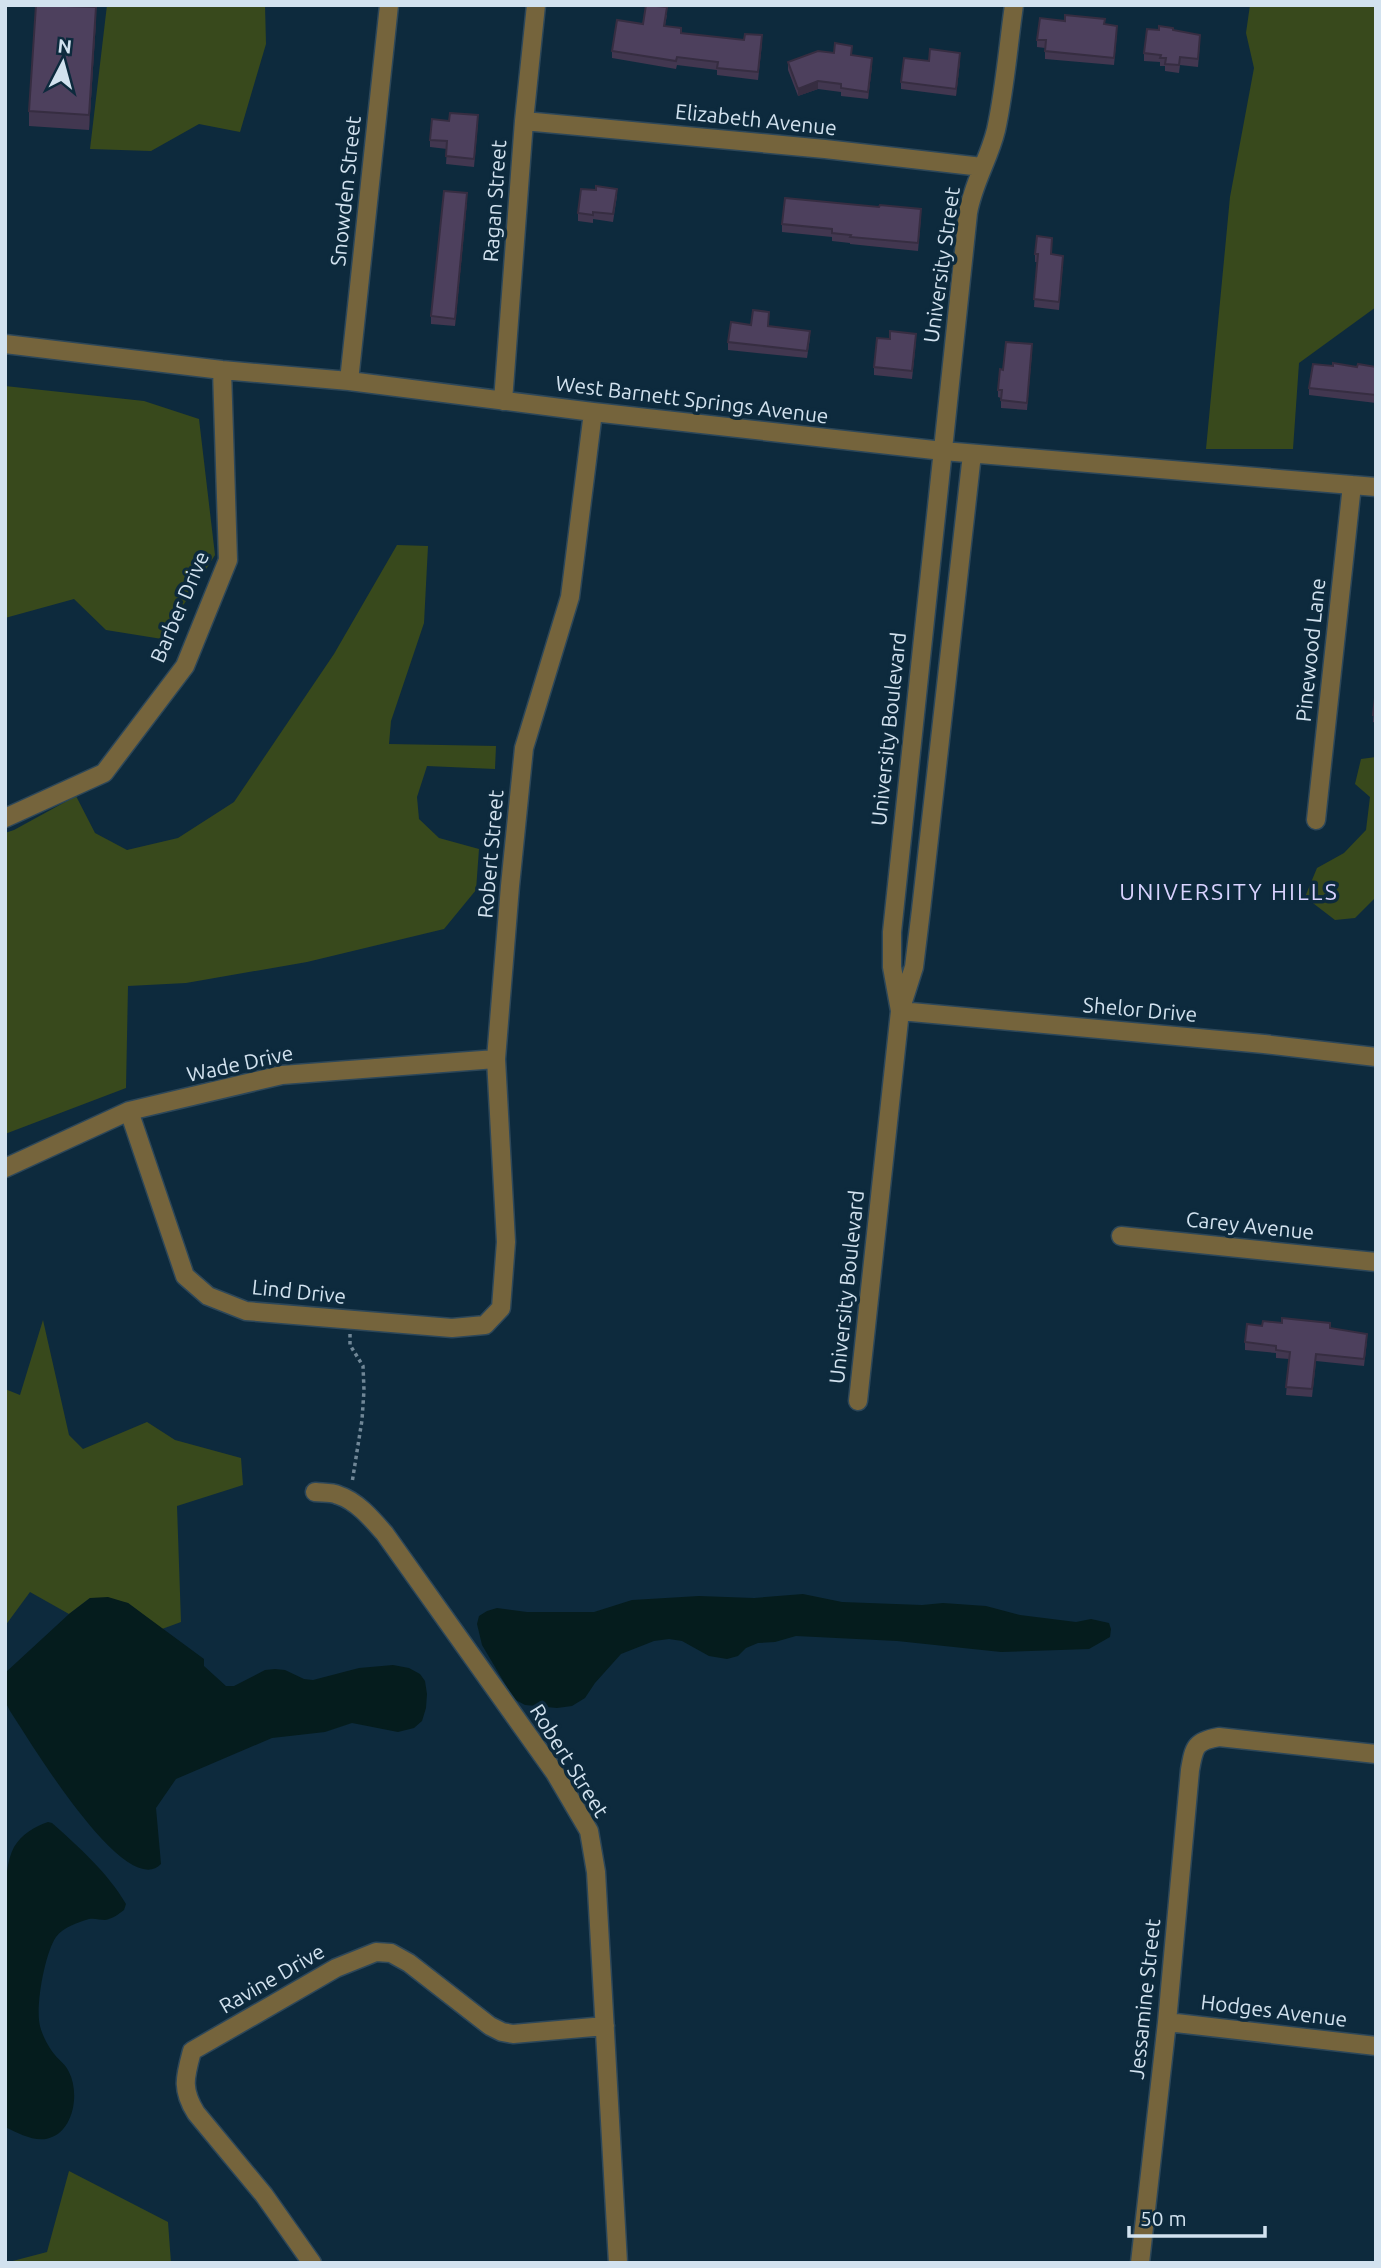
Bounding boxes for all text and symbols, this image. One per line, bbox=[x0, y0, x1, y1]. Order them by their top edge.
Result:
north arrow bbox=[28, 28, 98, 98]
text: N bbox=[57, 34, 73, 58]
street label: Elizabeth Avenue bbox=[674, 99, 838, 139]
street label: Snowden Street bbox=[325, 115, 365, 267]
street label: Ragan Street bbox=[478, 139, 510, 263]
street label: University Street bbox=[918, 185, 964, 344]
street label: West Barnett Springs Avenue bbox=[554, 370, 830, 428]
street label: Barber Drive bbox=[145, 547, 213, 666]
street label: Pinewood Lane bbox=[1291, 577, 1329, 723]
street label: University Boulevard bbox=[866, 631, 910, 827]
street label: Robert Street bbox=[472, 789, 508, 919]
district label: UNIVERSITY HILLS bbox=[1119, 879, 1339, 904]
street label: Shelor Drive bbox=[1082, 992, 1198, 1026]
street label: Wade Drive bbox=[184, 1040, 295, 1086]
street label: University Boulevard bbox=[824, 1189, 868, 1385]
street label: Carey Avenue bbox=[1185, 1206, 1315, 1244]
street label: Lind Drive bbox=[251, 1274, 347, 1308]
street label: Robert Street bbox=[526, 1699, 614, 1821]
street label: Jessamine Street bbox=[1124, 1917, 1164, 2080]
street label: Ravine Drive bbox=[215, 1938, 328, 2018]
street label: Hodges Avenue bbox=[1199, 1989, 1349, 2031]
scale bar bbox=[1129, 2194, 1266, 2238]
text: 50 m bbox=[1140, 2206, 1187, 2230]

